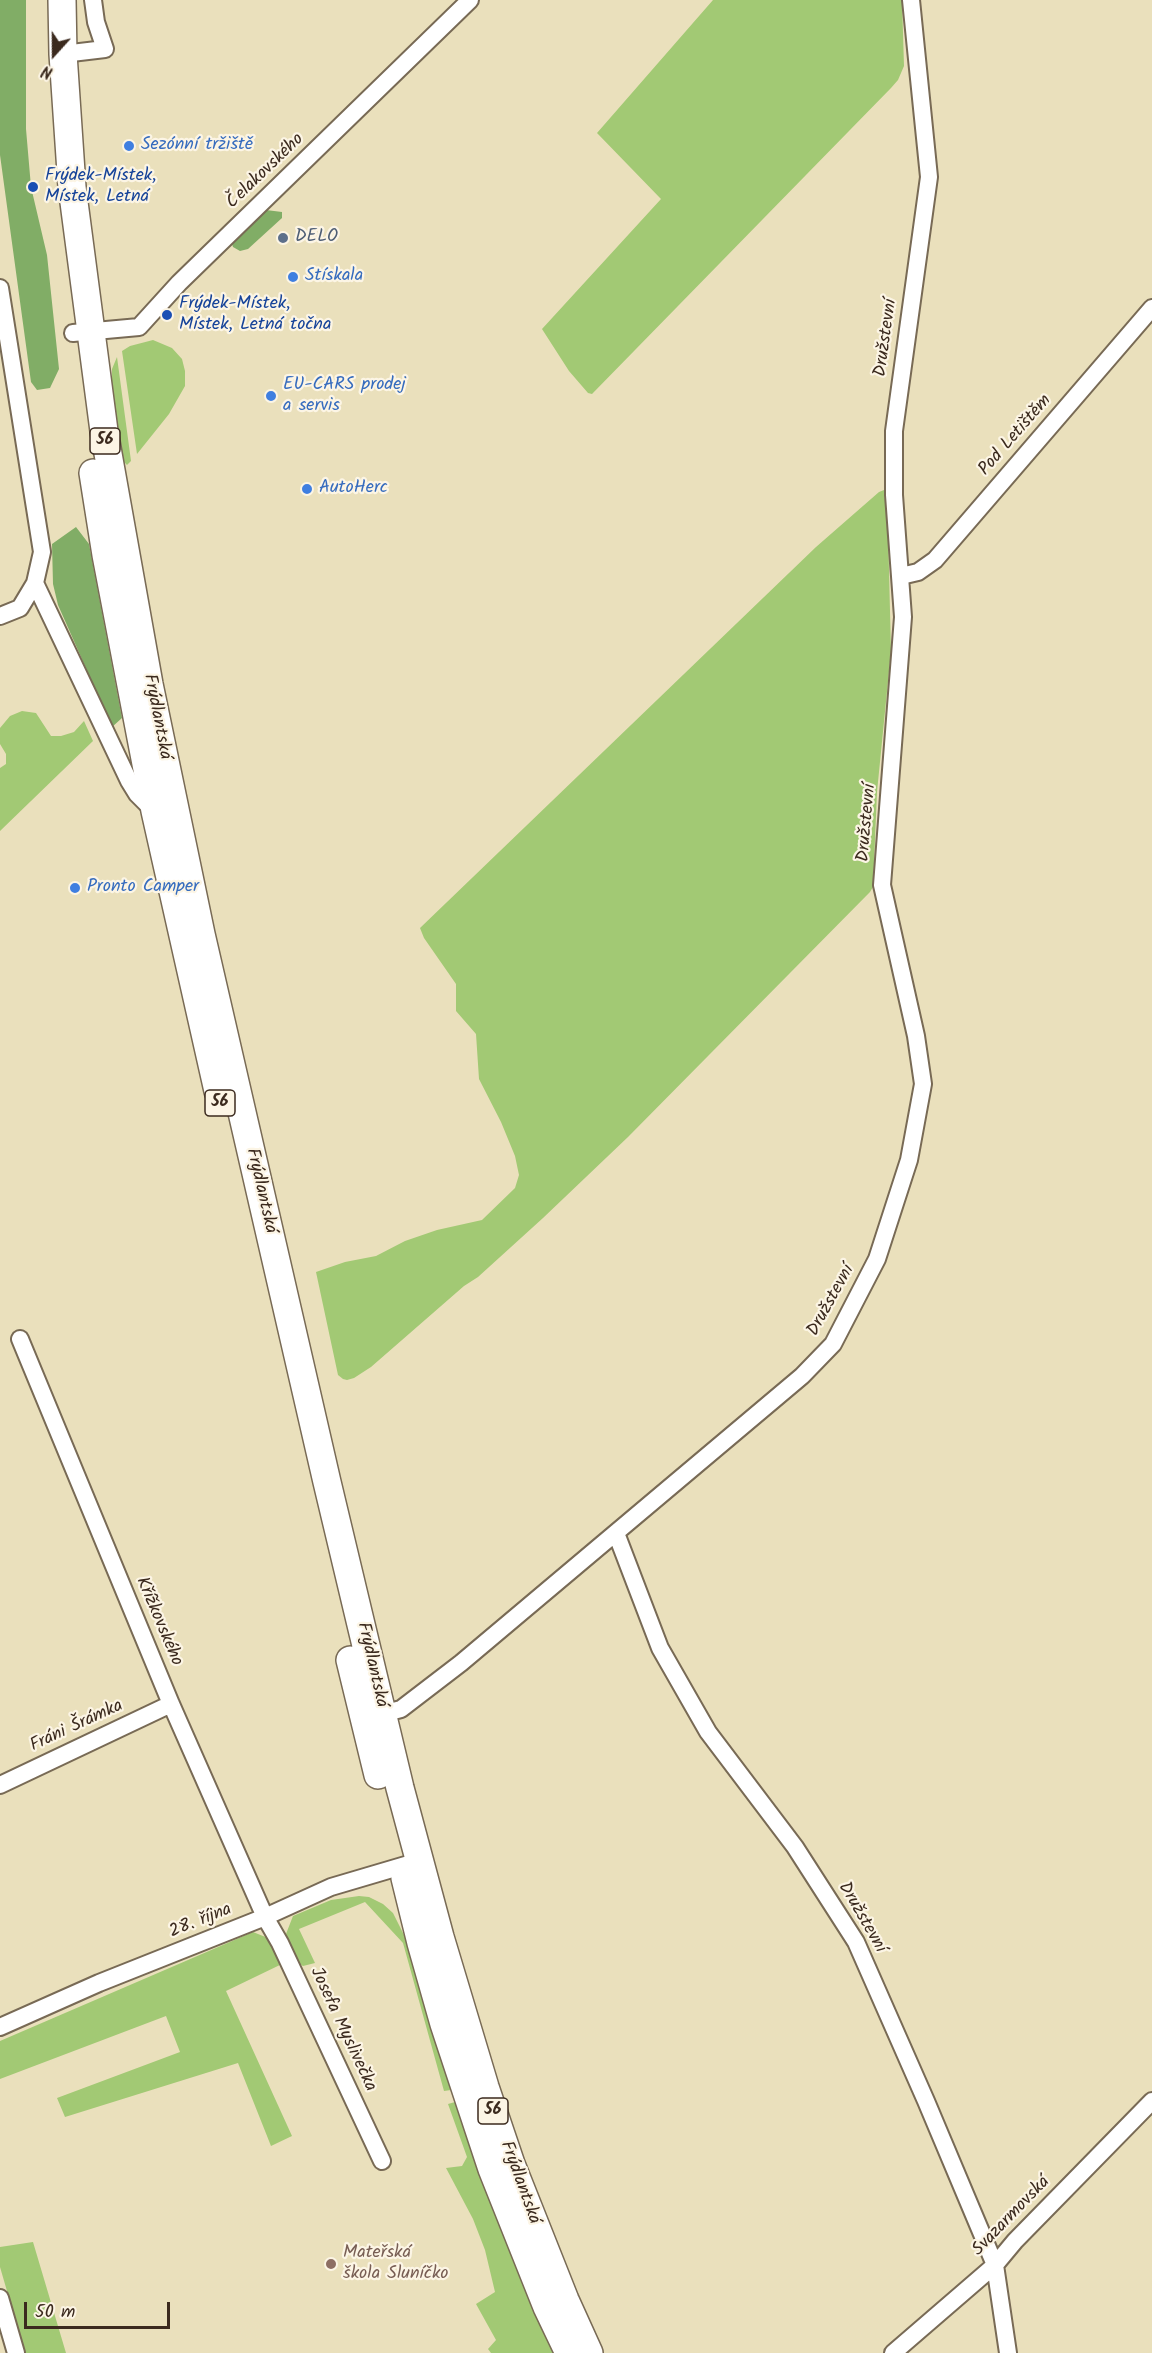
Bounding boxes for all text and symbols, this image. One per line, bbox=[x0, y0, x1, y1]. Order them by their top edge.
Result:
north arrow bbox=[24, 24, 84, 84]
text: N bbox=[38, 58, 57, 85]
street label: Čelakovského bbox=[223, 130, 309, 214]
place label: Sezónní tržiště bbox=[141, 135, 253, 157]
marker: Sezónní tržiště bbox=[122, 139, 136, 153]
place label: Frýdek-Místek, Místek, Letná bbox=[45, 166, 156, 208]
marker: Frýdek-Místek, Místek, Letná bbox=[26, 180, 40, 194]
place label: DELO bbox=[295, 227, 338, 249]
marker: DELO bbox=[276, 231, 290, 245]
place label: Stískala bbox=[305, 266, 363, 288]
marker: Stískala bbox=[286, 270, 300, 284]
place label: Frýdek-Místek, Místek, Letná točna bbox=[179, 294, 331, 336]
street label: Družstevní bbox=[871, 298, 903, 378]
marker: Frýdek-Místek, Místek, Letná točna bbox=[160, 308, 174, 322]
place label: EU-CARS prodej a servis bbox=[283, 375, 406, 418]
marker: EU-CARS prodej a servis bbox=[264, 389, 278, 403]
street label: Pod Letištěm bbox=[975, 391, 1057, 481]
road number: 56 bbox=[90, 428, 120, 454]
place label: AutoHerc bbox=[319, 478, 388, 500]
marker: AutoHerc bbox=[300, 482, 314, 496]
street label: Frýdlantská bbox=[137, 672, 175, 762]
street label: Družstevní bbox=[854, 783, 882, 863]
place label: Pronto Camper bbox=[87, 877, 199, 899]
marker: Pronto Camper bbox=[68, 881, 82, 895]
road number: 56 bbox=[205, 1090, 235, 1116]
street label: Frýdlantská bbox=[240, 1146, 280, 1236]
street label: Družstevní bbox=[804, 1262, 860, 1340]
street label: Křížkovského bbox=[130, 1574, 186, 1670]
street label: Frýdlantská bbox=[351, 1620, 391, 1710]
street label: Fráni Šrámka bbox=[27, 1696, 127, 1758]
street label: Družstevní bbox=[832, 1879, 890, 1957]
street label: 28. října bbox=[167, 1900, 235, 1944]
street label: Josefa Myslivečka bbox=[304, 1965, 380, 2095]
road number: 56 bbox=[478, 2098, 508, 2124]
street label: Frýdlantská bbox=[494, 2139, 544, 2227]
street label: Svazarmovská bbox=[969, 2173, 1055, 2261]
place label: Mateřská škola Sluníčko bbox=[343, 2243, 448, 2286]
marker: Mateřská škola Sluníčko bbox=[324, 2257, 338, 2271]
scale bar bbox=[27, 2290, 172, 2328]
text: 50 m bbox=[35, 2298, 75, 2327]

